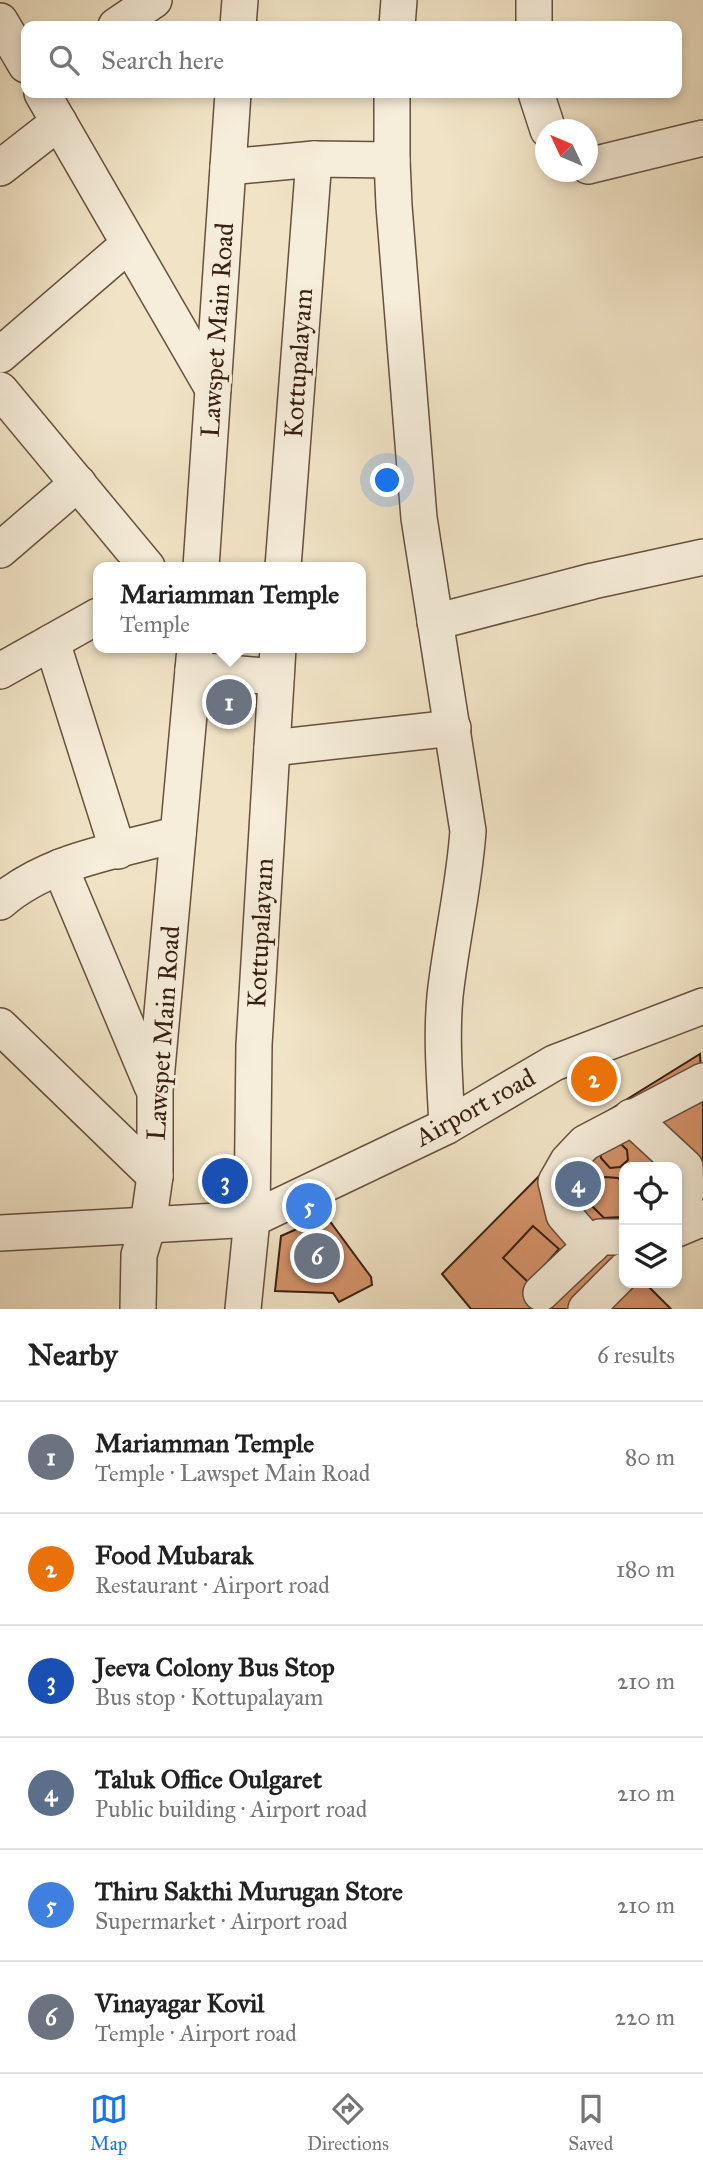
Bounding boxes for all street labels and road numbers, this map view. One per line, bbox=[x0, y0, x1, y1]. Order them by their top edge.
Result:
street label: Lawspet Main Road bbox=[194, 222, 240, 438]
street label: Kottupalayam bbox=[277, 287, 319, 439]
street label: Kottupalayam bbox=[240, 857, 280, 1009]
street label: Lawspet Main Road bbox=[140, 925, 186, 1141]
street label: Airport road bbox=[409, 1061, 541, 1154]

